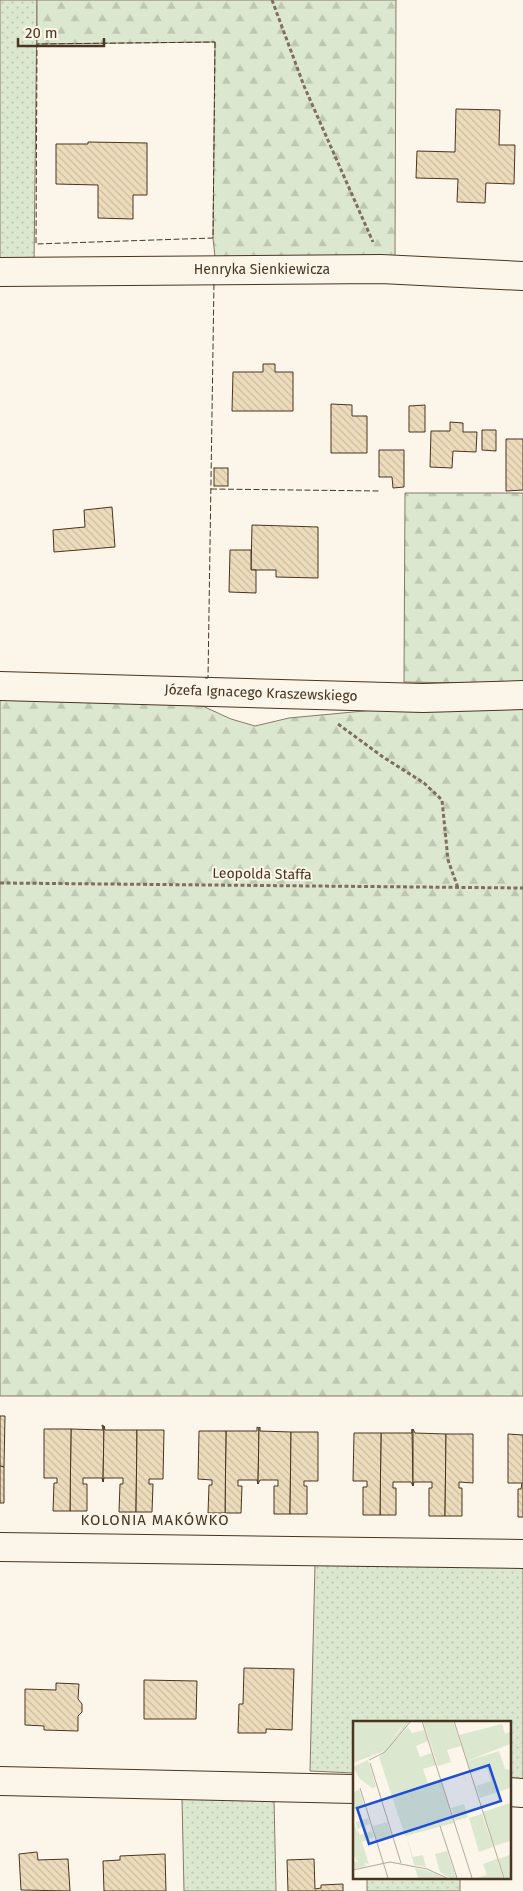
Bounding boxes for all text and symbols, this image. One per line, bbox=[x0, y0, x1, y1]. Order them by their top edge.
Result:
scale bar bbox=[18, 15, 104, 47]
text: 20 m bbox=[25, 24, 58, 42]
street label: Henryka Sienkiewicza bbox=[194, 261, 330, 278]
street label: Józefa Ignacego Kraszewskiego bbox=[164, 681, 358, 705]
street label: Leopolda Staffa bbox=[212, 865, 312, 883]
district label: KOLONIA MAKÓWKO bbox=[80, 1511, 230, 1529]
inset map bbox=[353, 1721, 510, 1878]

